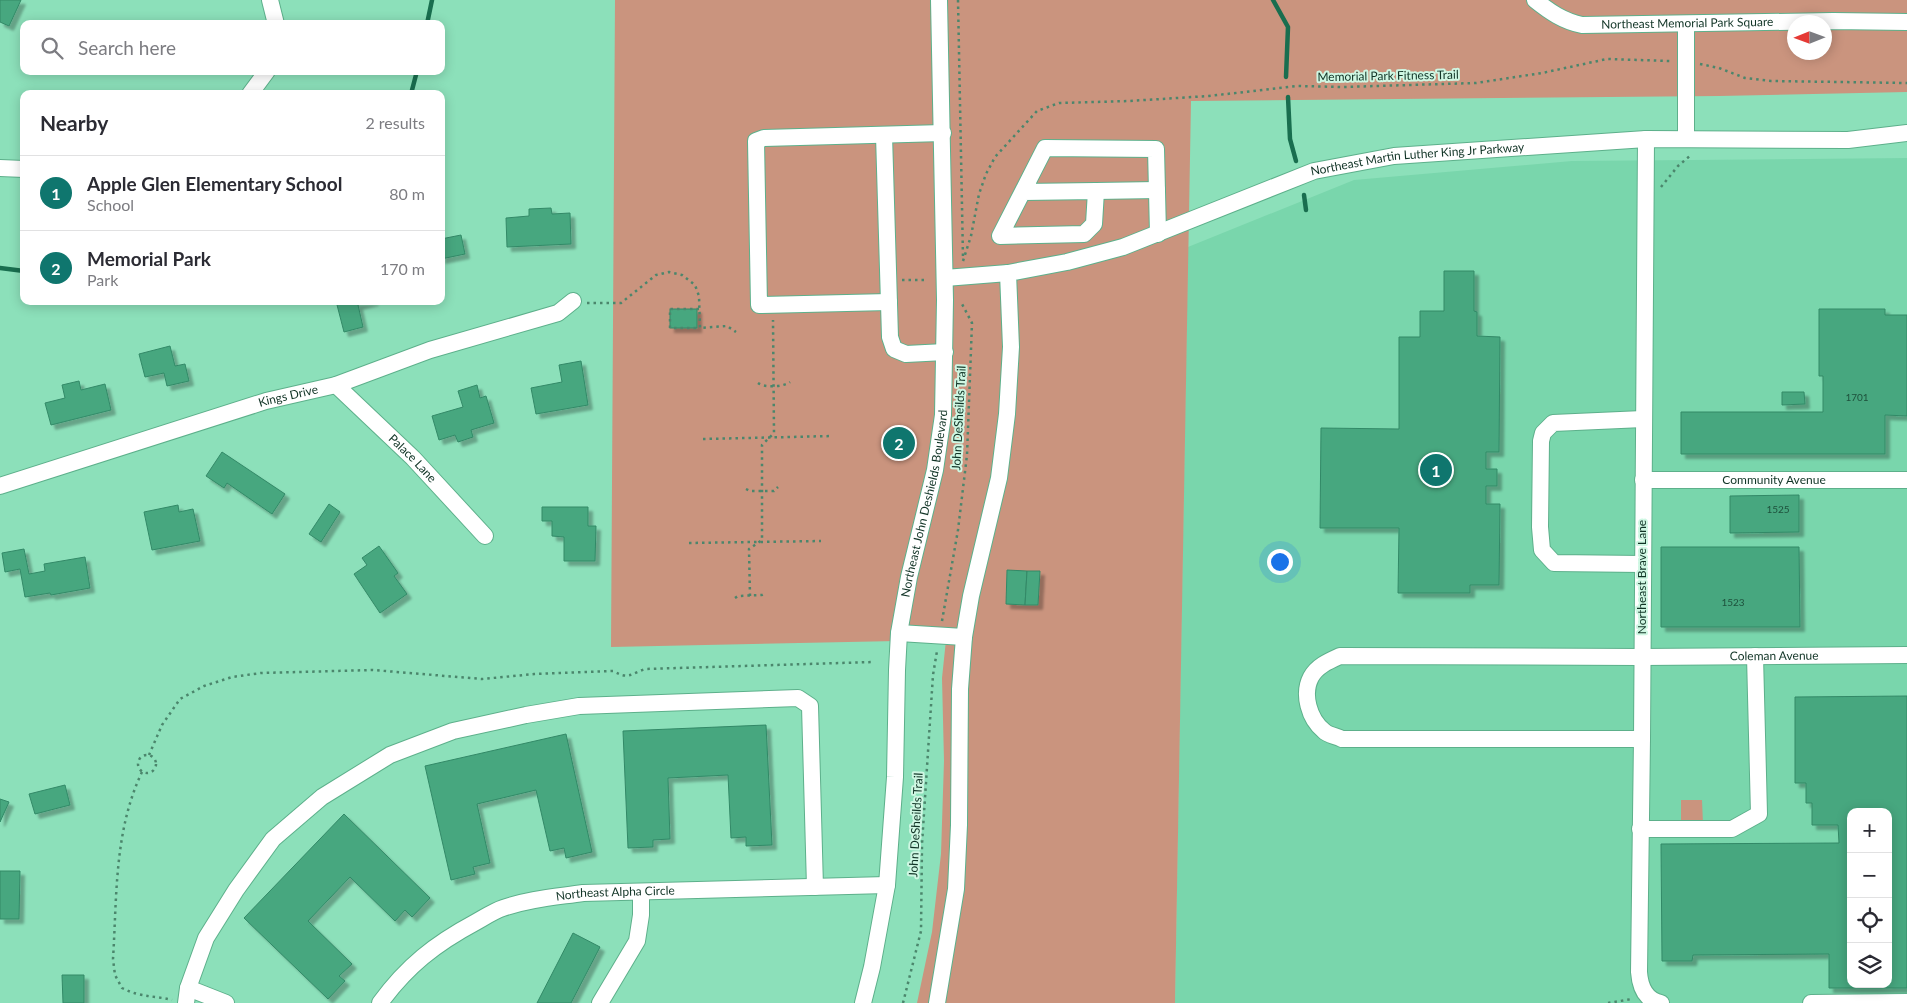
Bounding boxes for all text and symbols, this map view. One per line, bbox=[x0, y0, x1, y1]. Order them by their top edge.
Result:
street label: Northeast Memorial Park Square bbox=[1601, 14, 1773, 32]
north arrow bbox=[1787, 15, 1832, 60]
search box bbox=[20, 20, 445, 75]
icon: search bbox=[38, 34, 66, 62]
text: Search here bbox=[78, 36, 176, 59]
street label: Memorial Park Fitness Trail bbox=[1317, 67, 1459, 84]
text: Nearby bbox=[40, 110, 108, 135]
text: 2 results bbox=[365, 113, 425, 132]
street label: Northeast Martin Luther King Jr Parkway bbox=[1309, 139, 1525, 178]
text: Apple Glen Elementary School bbox=[87, 172, 342, 195]
text: 1 bbox=[51, 184, 61, 203]
text: 80 m bbox=[389, 184, 425, 203]
text: School bbox=[87, 195, 134, 214]
text: Memorial Park bbox=[87, 247, 211, 270]
text: 2 bbox=[51, 259, 61, 278]
text: 170 m bbox=[380, 259, 425, 278]
text: Park bbox=[87, 270, 118, 289]
street label: John DeSheilds Trail bbox=[948, 365, 969, 471]
street label: Kings Drive bbox=[256, 381, 319, 410]
house number: 1701 bbox=[1845, 391, 1869, 403]
street label: Northeast John Deshields Boulevard bbox=[898, 410, 950, 598]
pin: 2 bbox=[883, 424, 915, 462]
street label: Palace Lane bbox=[386, 431, 440, 485]
pin: 1 bbox=[1420, 451, 1452, 489]
street label: Community Avenue bbox=[1722, 472, 1826, 487]
house number: 1525 bbox=[1766, 503, 1790, 515]
street label: Northeast Brave Lane bbox=[1634, 520, 1649, 634]
your location bbox=[1267, 549, 1293, 575]
house number: 1523 bbox=[1721, 596, 1745, 608]
street label: Coleman Avenue bbox=[1730, 648, 1819, 663]
street label: John DeSheilds Trail bbox=[905, 772, 926, 878]
map controls bbox=[1847, 808, 1892, 988]
button: + bbox=[1847, 808, 1892, 853]
button: − bbox=[1847, 853, 1892, 898]
street label: Northeast Alpha Circle bbox=[555, 883, 675, 904]
button: locate bbox=[1847, 898, 1892, 943]
button: layers bbox=[1847, 943, 1892, 988]

